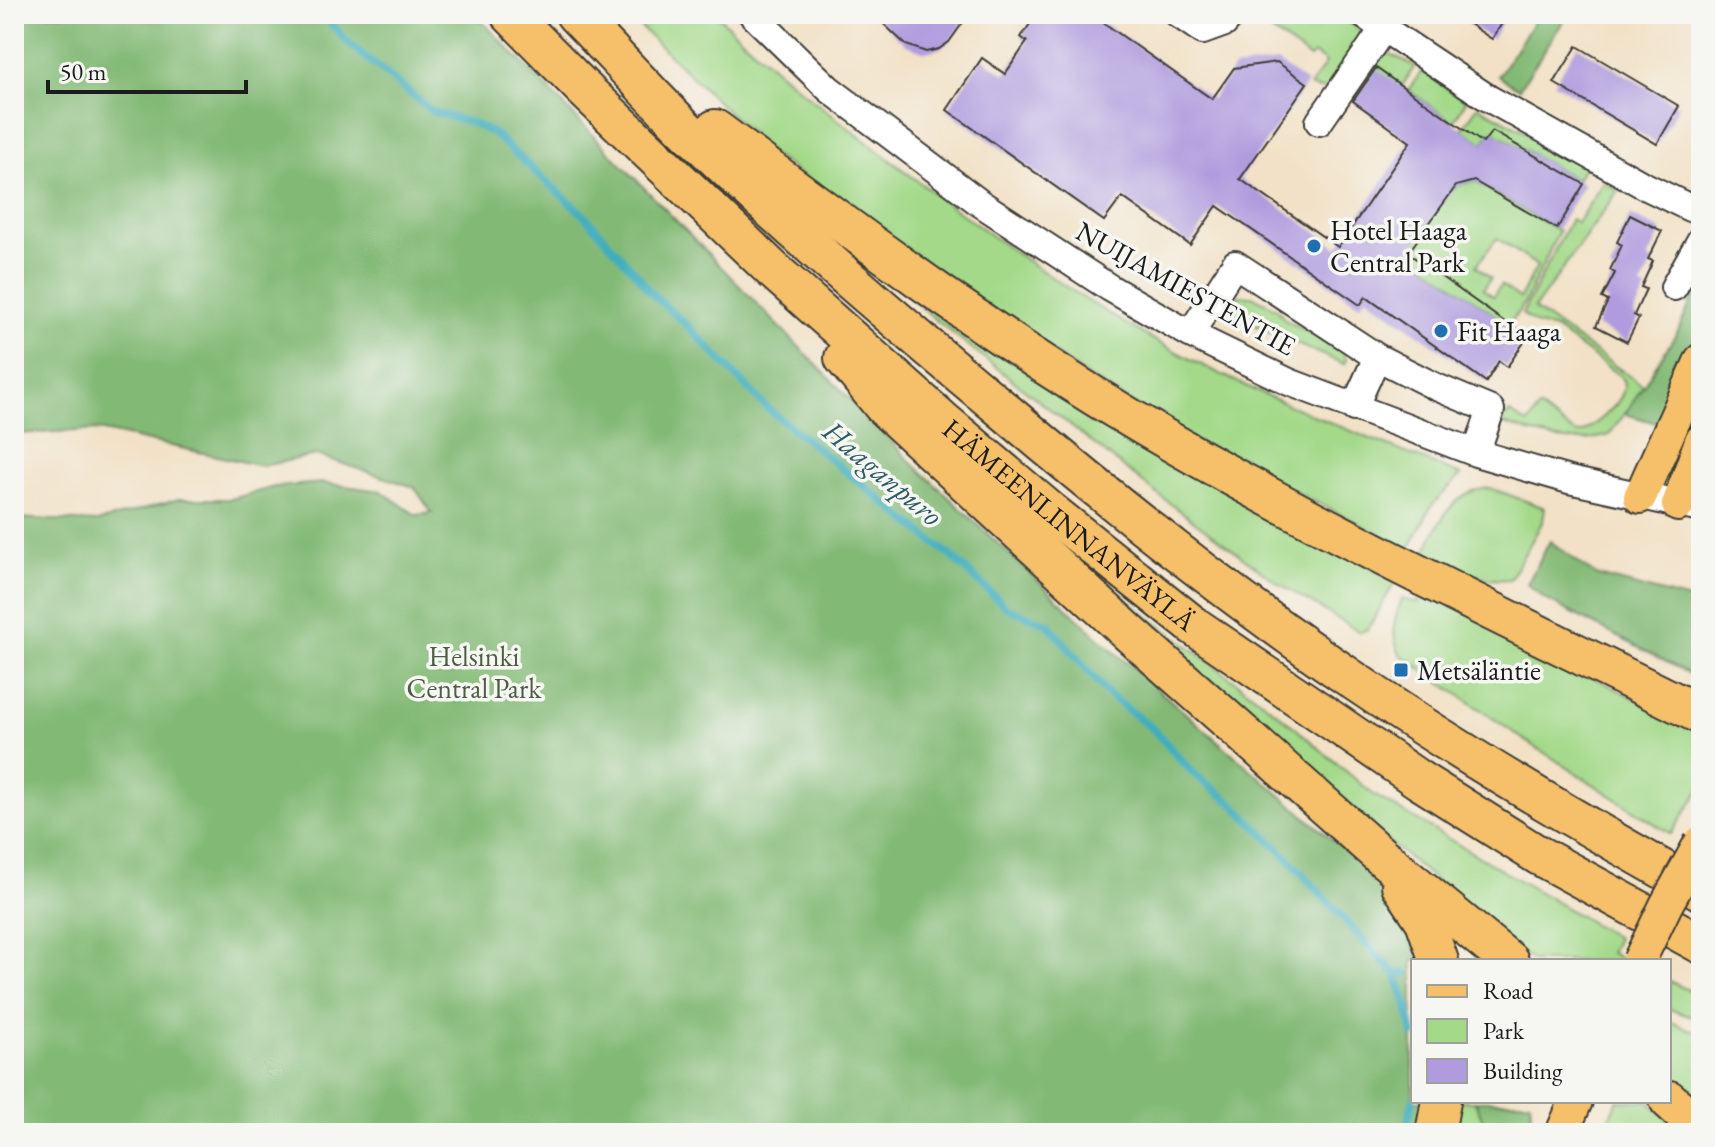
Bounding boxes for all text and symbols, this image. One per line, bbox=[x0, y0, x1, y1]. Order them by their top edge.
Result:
scale bar bbox=[48, 44, 246, 94]
text: 50 m bbox=[60, 56, 107, 87]
place label: Hotel Haaga Central Park bbox=[1330, 212, 1468, 280]
street label: NUIJAMIESTENTIE bbox=[1070, 213, 1302, 363]
marker: Hotel Haaga Central Park bbox=[1305, 237, 1323, 255]
place label: Fit Haaga bbox=[1457, 313, 1562, 349]
marker: Fit Haaga bbox=[1432, 322, 1450, 340]
street label: HÄMEENLINNANVÄYLÄ bbox=[935, 410, 1204, 639]
water label: Haaganpuro bbox=[814, 411, 951, 534]
park label: Helsinki Central Park bbox=[407, 638, 542, 706]
place label: Metsäläntie bbox=[1417, 652, 1541, 688]
marker: Metsäläntie bbox=[1392, 661, 1410, 679]
legend bbox=[1411, 959, 1671, 1103]
text: Road bbox=[1483, 975, 1534, 1006]
text: Park bbox=[1483, 1015, 1525, 1046]
text: Building bbox=[1483, 1055, 1563, 1086]

